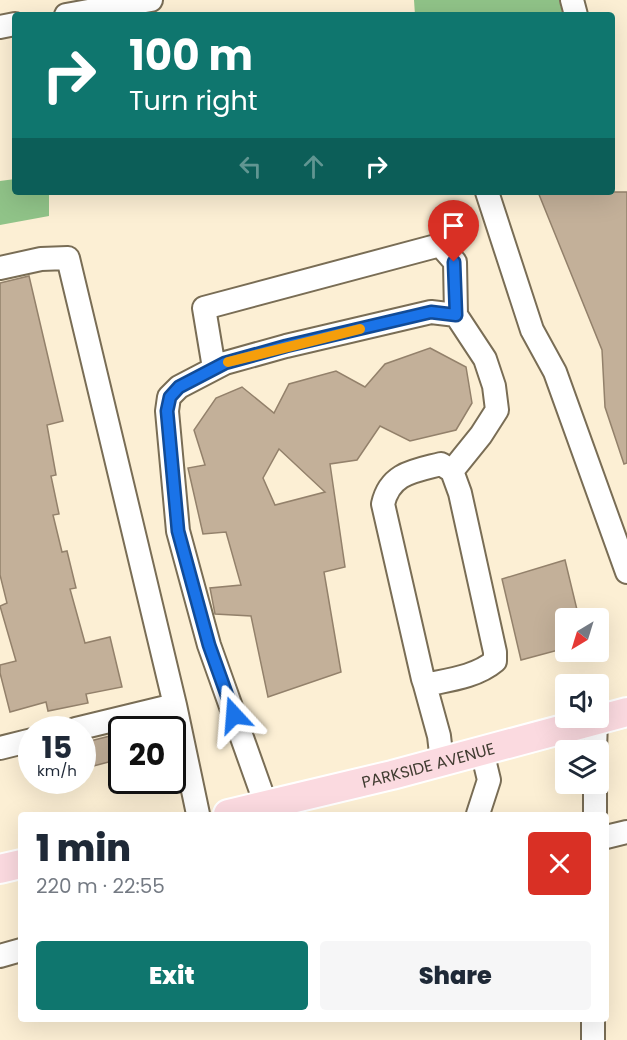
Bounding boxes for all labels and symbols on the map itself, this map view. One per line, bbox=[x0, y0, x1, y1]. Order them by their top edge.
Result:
pin bbox=[428, 200, 479, 262]
north arrow bbox=[555, 608, 609, 662]
position arrow bbox=[202, 683, 266, 747]
speed limit sign: 20 bbox=[108, 716, 186, 794]
street label: PARKSIDE AVENUE bbox=[359, 737, 497, 793]

